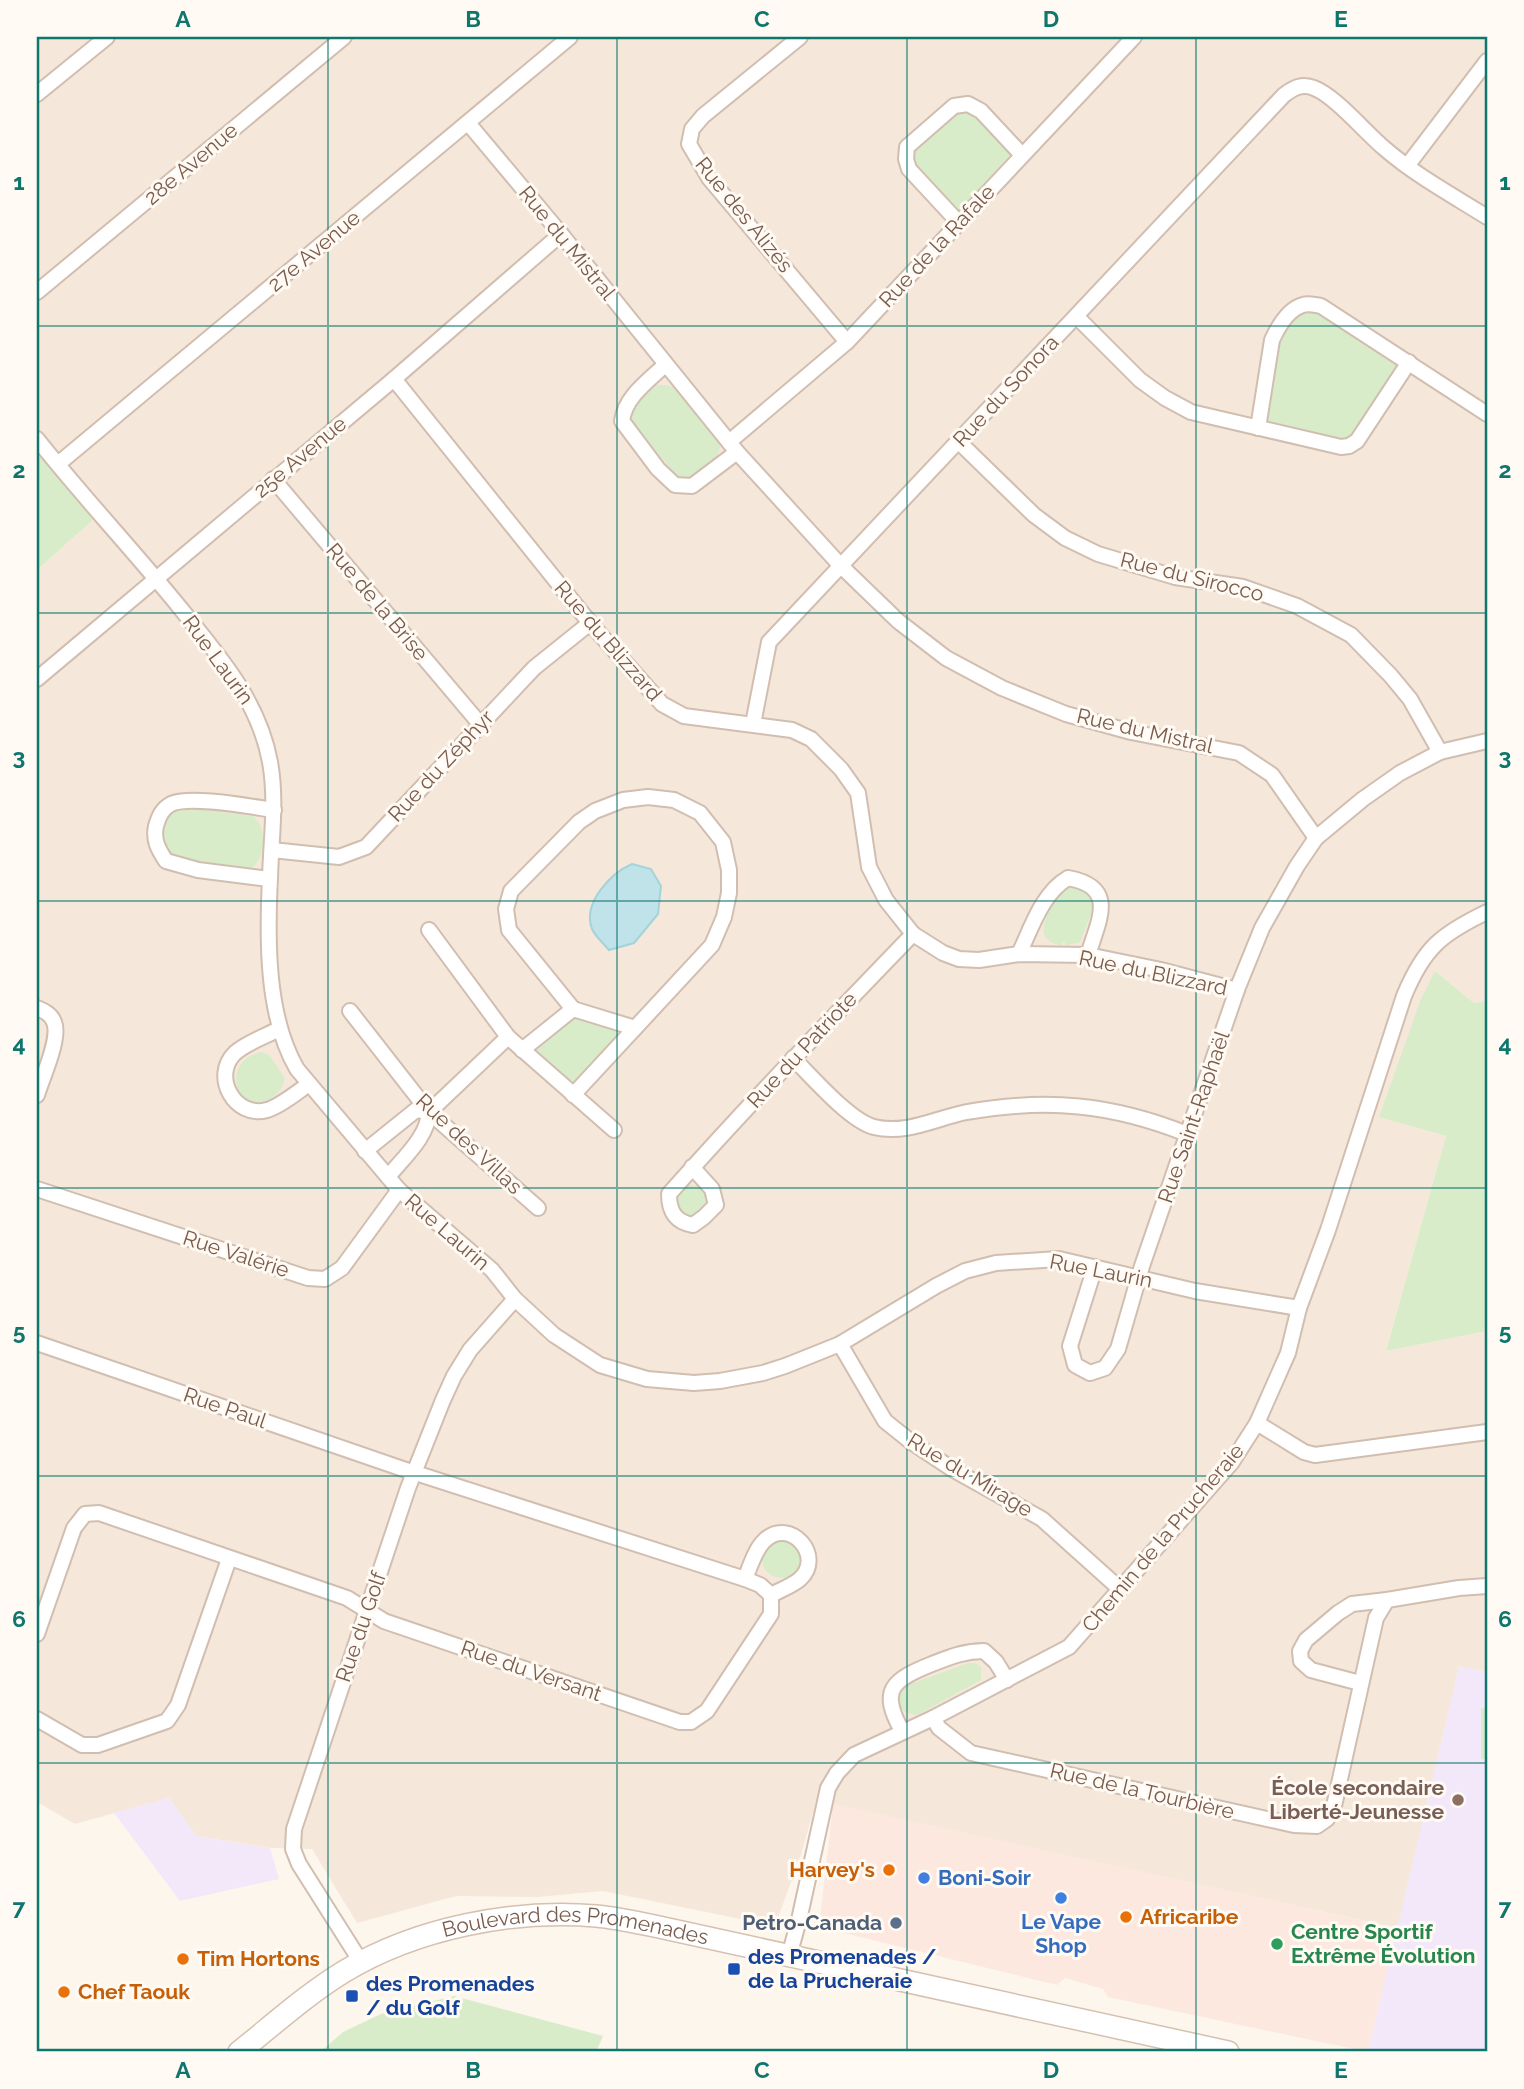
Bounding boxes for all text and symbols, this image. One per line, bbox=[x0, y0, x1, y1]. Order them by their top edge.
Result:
text: A bbox=[175, 5, 191, 32]
text: B bbox=[465, 5, 481, 32]
text: C bbox=[754, 5, 770, 32]
text: D bbox=[1043, 5, 1059, 32]
text: E bbox=[1334, 5, 1348, 32]
street label: 28e Avenue bbox=[139, 117, 242, 210]
street label: Rue des Alizés bbox=[690, 152, 798, 277]
text: 1 bbox=[13, 168, 25, 195]
text: 1 bbox=[1499, 168, 1511, 195]
street label: Rue de la Rafale bbox=[874, 179, 1000, 312]
street label: Rue du Mistral bbox=[514, 181, 621, 305]
street label: 27e Avenue bbox=[262, 205, 365, 296]
street label: Rue du Sonora bbox=[948, 330, 1064, 452]
street label: 25e Avenue bbox=[248, 411, 351, 503]
text: 2 bbox=[13, 456, 25, 483]
text: 2 bbox=[1499, 456, 1511, 483]
street label: Rue de la Brise bbox=[321, 538, 434, 665]
street label: Rue du Sirocco bbox=[1118, 547, 1266, 606]
street label: Rue du Blizzard bbox=[549, 575, 667, 706]
street label: Rue Laurin bbox=[178, 610, 259, 709]
street label: Rue du Mistral bbox=[1074, 703, 1216, 758]
street label: Rue du Zéphyr bbox=[383, 704, 499, 827]
text: 3 bbox=[13, 743, 25, 770]
text: 3 bbox=[1499, 743, 1511, 770]
street label: Rue du Blizzard bbox=[1077, 945, 1230, 1000]
street label: Rue du Patriote bbox=[742, 986, 862, 1113]
street label: Rue Saint-Raphaël bbox=[1152, 1027, 1235, 1206]
text: 4 bbox=[12, 1030, 26, 1057]
text: 4 bbox=[1498, 1030, 1512, 1057]
street label: Rue des Villas bbox=[411, 1088, 528, 1199]
street label: Rue Laurin bbox=[400, 1188, 495, 1275]
street label: Rue Valérie bbox=[180, 1225, 292, 1282]
street label: Rue Laurin bbox=[1048, 1248, 1155, 1293]
text: 5 bbox=[13, 1318, 26, 1345]
text: 5 bbox=[1499, 1318, 1512, 1345]
street label: Rue Paul bbox=[180, 1382, 270, 1433]
street label: Rue du Mirage bbox=[903, 1427, 1037, 1522]
street label: Chemin de la Prucheraie bbox=[1076, 1438, 1249, 1637]
street label: Rue du Golf bbox=[330, 1568, 391, 1685]
text: 6 bbox=[12, 1605, 26, 1632]
text: 6 bbox=[1498, 1605, 1512, 1632]
street label: Rue du Versant bbox=[458, 1635, 605, 1706]
street label: Rue de la Tourbière bbox=[1048, 1757, 1237, 1824]
place label: École secondaire Liberté-Jeunesse bbox=[1269, 1775, 1444, 1824]
marker: École secondaire Liberté-Jeunesse bbox=[1450, 1792, 1466, 1808]
place label: Harvey's bbox=[789, 1857, 875, 1882]
marker: Harvey's bbox=[881, 1862, 897, 1878]
place label: Boni-Soir bbox=[938, 1865, 1031, 1890]
marker: Boni-Soir bbox=[916, 1870, 932, 1886]
marker: Le Vape Shop bbox=[1053, 1890, 1069, 1906]
text: 7 bbox=[13, 1893, 26, 1920]
text: 7 bbox=[1499, 1893, 1512, 1920]
street label: Boulevard des Promenades bbox=[439, 1902, 711, 1950]
place label: Africaribe bbox=[1140, 1904, 1239, 1929]
place label: Le Vape Shop bbox=[1021, 1909, 1101, 1958]
marker: Africaribe bbox=[1118, 1909, 1134, 1925]
place label: Petro-Canada bbox=[742, 1910, 882, 1935]
marker: Petro-Canada bbox=[888, 1915, 904, 1931]
place label: Centre Sportif Extrême Évolution bbox=[1291, 1919, 1475, 1968]
marker: Centre Sportif Extrême Évolution bbox=[1269, 1936, 1285, 1952]
place label: des Promenades / de la Prucheraie bbox=[748, 1944, 937, 1993]
place label: Tim Hortons bbox=[197, 1946, 320, 1971]
marker: Tim Hortons bbox=[175, 1951, 191, 1967]
marker: des Promenades / de la Prucheraie bbox=[726, 1961, 742, 1977]
place label: des Promenades / du Golf bbox=[366, 1971, 535, 2020]
place label: Chef Taouk bbox=[78, 1979, 190, 2004]
marker: Chef Taouk bbox=[56, 1984, 72, 2000]
marker: des Promenades / du Golf bbox=[344, 1988, 360, 2004]
text: A bbox=[175, 2056, 191, 2083]
text: B bbox=[465, 2056, 481, 2083]
text: C bbox=[754, 2056, 770, 2083]
text: D bbox=[1043, 2056, 1059, 2083]
text: E bbox=[1334, 2056, 1348, 2083]

